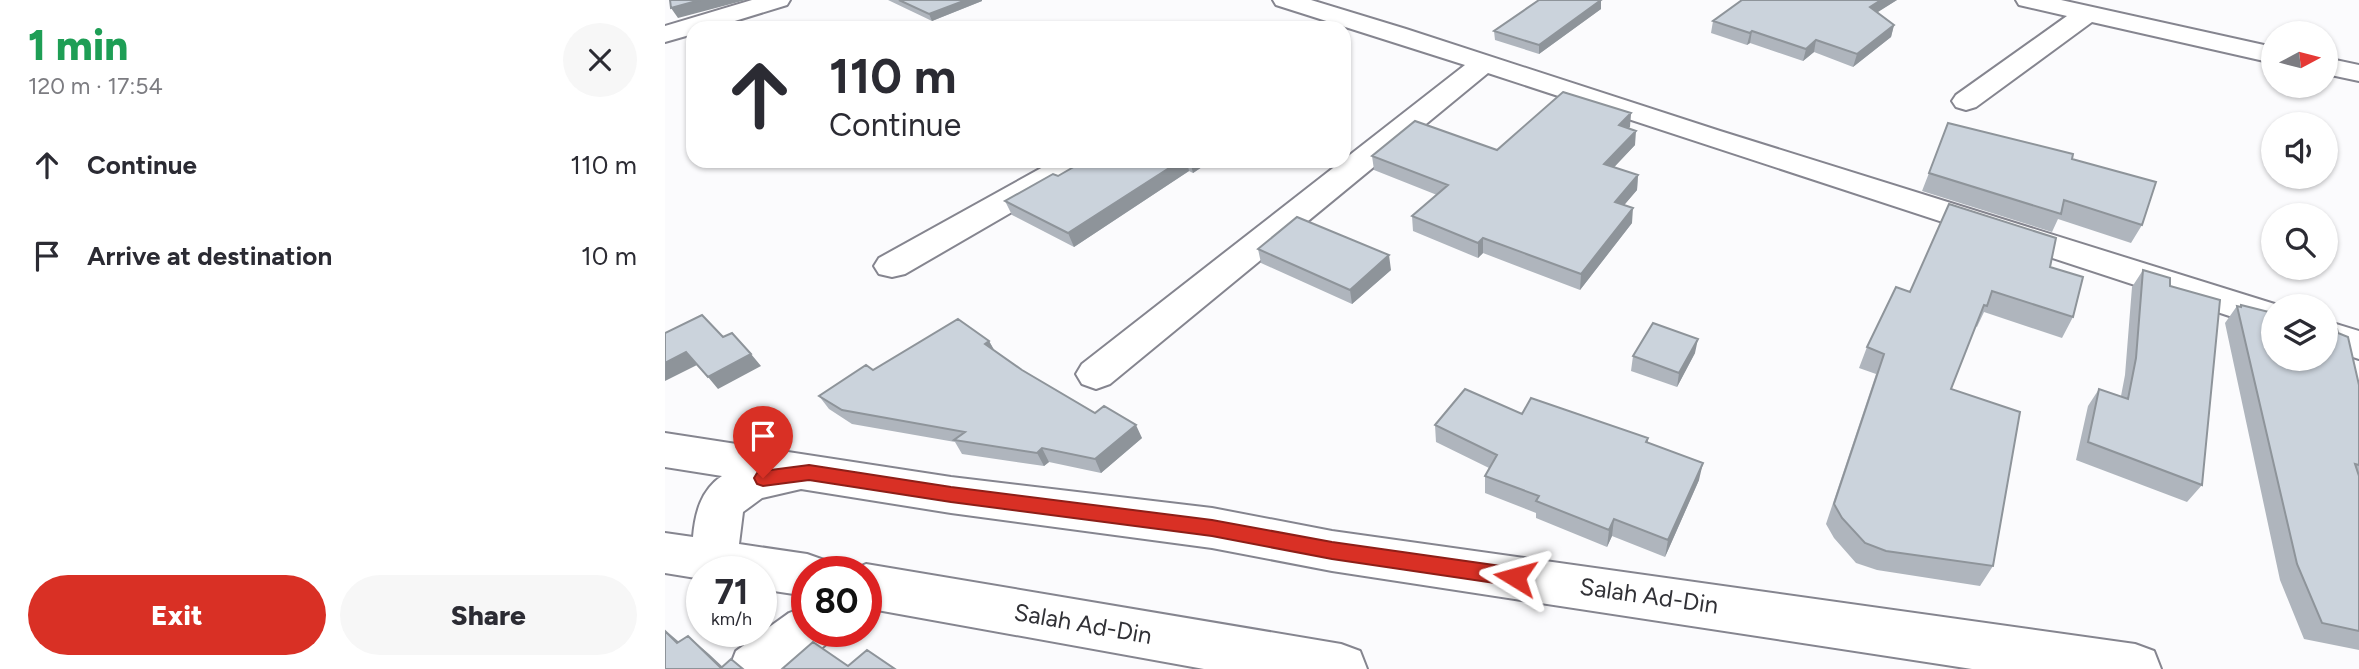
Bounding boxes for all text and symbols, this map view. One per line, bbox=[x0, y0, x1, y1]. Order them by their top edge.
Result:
text: 1 min bbox=[28, 20, 128, 71]
north arrow bbox=[2261, 21, 2338, 98]
map controls bbox=[2261, 21, 2338, 371]
button: close bbox=[563, 23, 637, 97]
text: 110 m bbox=[829, 46, 957, 105]
icon: ahead bbox=[714, 49, 805, 140]
text: 120 m · 17:54 bbox=[28, 72, 163, 100]
text: Continue bbox=[829, 106, 961, 144]
button: sound bbox=[2261, 112, 2338, 189]
icon: ahead bbox=[28, 146, 66, 184]
text: Continue bbox=[87, 149, 197, 181]
text: 110 m bbox=[570, 149, 637, 181]
button: search bbox=[2261, 203, 2338, 280]
icon: arrive bbox=[28, 237, 66, 275]
text: Arrive at destination bbox=[87, 240, 332, 272]
text: 10 m bbox=[581, 240, 637, 272]
button: layers bbox=[2261, 294, 2338, 371]
pin bbox=[733, 406, 793, 478]
icon: arrive bbox=[744, 417, 782, 455]
position arrow bbox=[1478, 540, 1552, 614]
speed limit sign: 80 bbox=[791, 556, 882, 647]
text: 71 bbox=[714, 571, 749, 613]
street label: Salah Ad-Din bbox=[1578, 571, 1720, 620]
button: Exit bbox=[28, 575, 326, 655]
button: Share bbox=[340, 575, 637, 655]
street label: Salah Ad-Din bbox=[1012, 597, 1154, 650]
text: km/h bbox=[711, 608, 752, 630]

